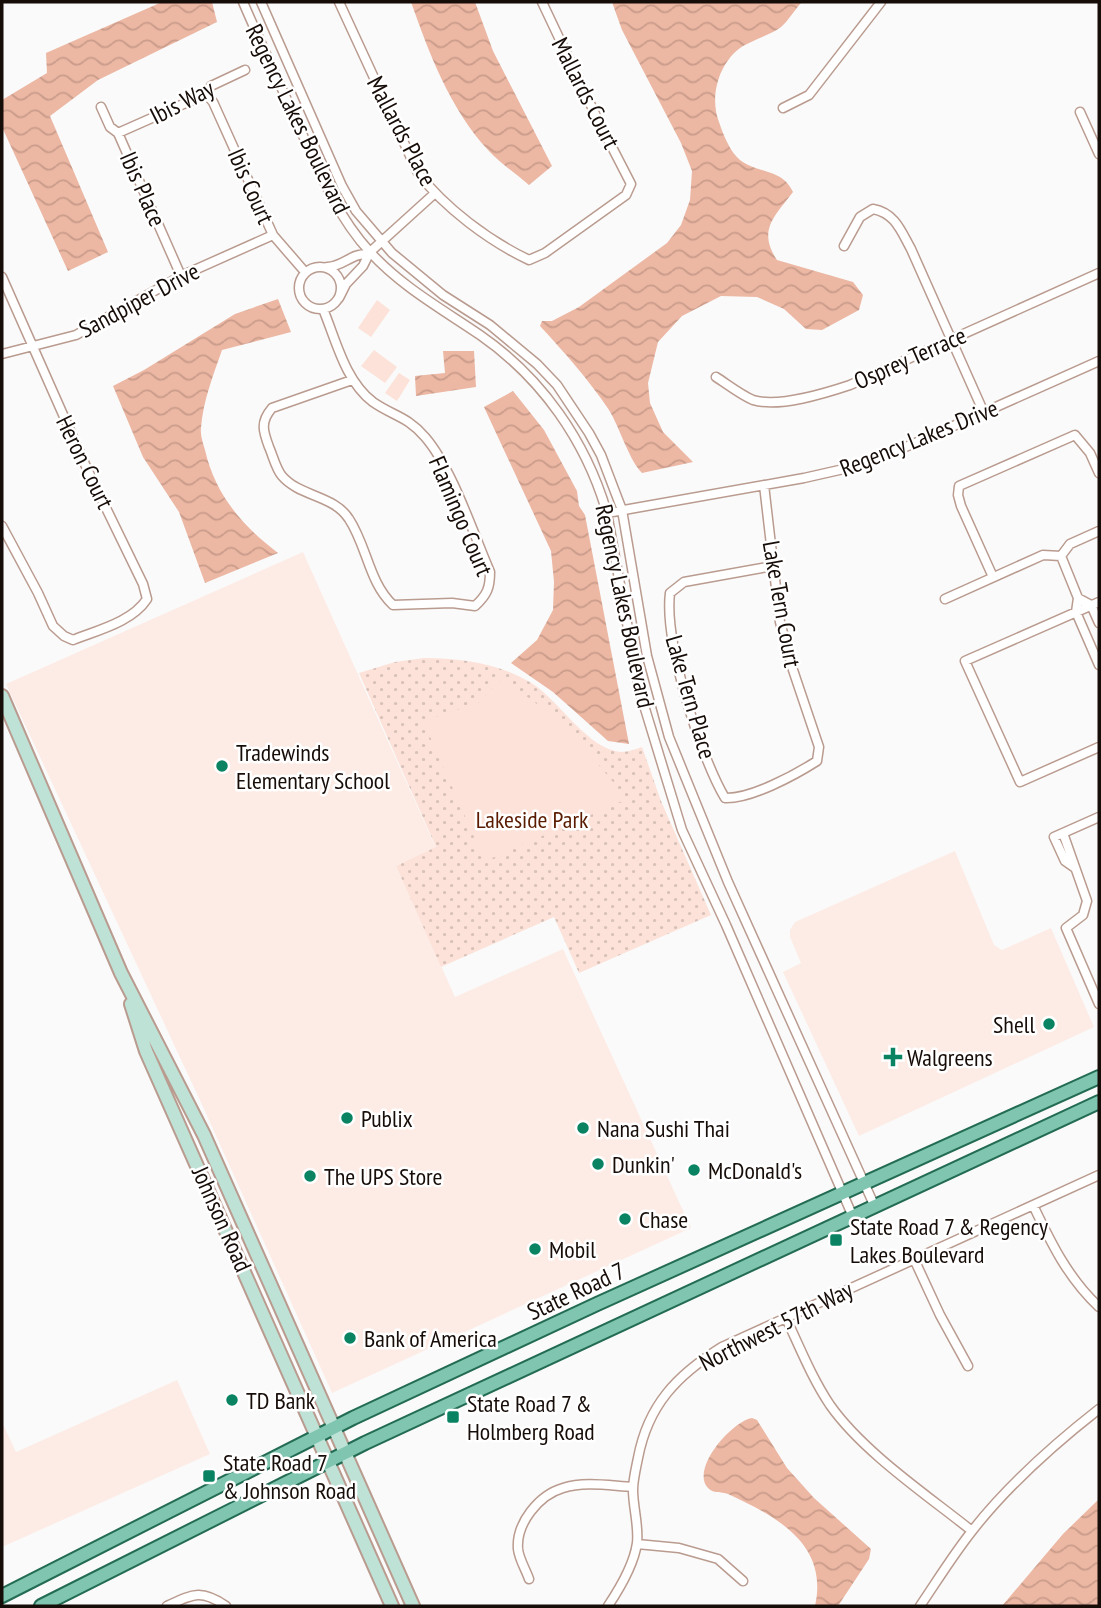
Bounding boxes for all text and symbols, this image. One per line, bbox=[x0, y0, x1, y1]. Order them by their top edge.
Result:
street label: Regency Lakes Boulevard bbox=[239, 19, 357, 219]
street label: Mallards Court bbox=[545, 32, 627, 154]
street label: Mallards Place bbox=[360, 71, 444, 191]
street label: Ibis Way bbox=[145, 73, 219, 131]
street label: Ibis Court bbox=[221, 143, 281, 229]
street label: Ibis Place bbox=[113, 147, 173, 231]
street label: Sandpiper Drive bbox=[73, 255, 205, 345]
street label: Osprey Terrace bbox=[849, 320, 971, 396]
street label: Regency Lakes Drive bbox=[835, 392, 1003, 484]
street label: Heron Court bbox=[49, 410, 121, 514]
street label: Flamingo Court bbox=[422, 451, 500, 581]
street label: Regency Lakes Boulevard bbox=[588, 501, 662, 711]
street label: Lake Tern Court bbox=[756, 538, 808, 670]
street label: Lake Tern Place bbox=[659, 632, 723, 762]
place label: Tradewinds Elementary School bbox=[236, 737, 390, 796]
marker: Tradewinds Elementary School bbox=[214, 758, 230, 774]
park label: Lakeside Park bbox=[476, 804, 589, 835]
place label: Shell bbox=[993, 1009, 1035, 1040]
marker: Shell bbox=[1041, 1016, 1057, 1032]
place label: Walgreens bbox=[907, 1042, 993, 1073]
marker: Walgreens bbox=[885, 1049, 901, 1065]
place label: Publix bbox=[361, 1103, 413, 1134]
marker: Publix bbox=[339, 1110, 355, 1126]
place label: Nana Sushi Thai bbox=[597, 1113, 730, 1144]
marker: Nana Sushi Thai bbox=[575, 1120, 591, 1136]
place label: Dunkin' bbox=[612, 1149, 675, 1180]
place label: McDonald's bbox=[708, 1155, 802, 1186]
marker: Dunkin' bbox=[590, 1156, 606, 1172]
street label: Johnson Road bbox=[185, 1160, 259, 1277]
place label: The UPS Store bbox=[324, 1161, 443, 1192]
marker: McDonald's bbox=[686, 1162, 702, 1178]
marker: The UPS Store bbox=[302, 1168, 318, 1184]
place label: Chase bbox=[639, 1204, 688, 1235]
marker: Chase bbox=[617, 1211, 633, 1227]
place label: State Road 7 & Regency Lakes Boulevard bbox=[850, 1211, 1048, 1270]
marker: State Road 7 & Regency Lakes Boulevard bbox=[828, 1232, 844, 1248]
place label: Mobil bbox=[549, 1234, 596, 1265]
marker: Mobil bbox=[527, 1241, 543, 1257]
street label: State Road 7 bbox=[522, 1255, 630, 1327]
street label: Northwest 57th Way bbox=[694, 1274, 858, 1378]
place label: Bank of America bbox=[364, 1323, 497, 1354]
marker: Bank of America bbox=[342, 1330, 358, 1346]
place label: TD Bank bbox=[246, 1385, 316, 1416]
place label: State Road 7 & Holmberg Road bbox=[467, 1388, 595, 1447]
marker: TD Bank bbox=[224, 1392, 240, 1408]
marker: State Road 7 & Holmberg Road bbox=[445, 1409, 461, 1425]
place label: State Road 7 & Johnson Road bbox=[223, 1447, 356, 1506]
marker: State Road 7 & Johnson Road bbox=[201, 1468, 217, 1484]

